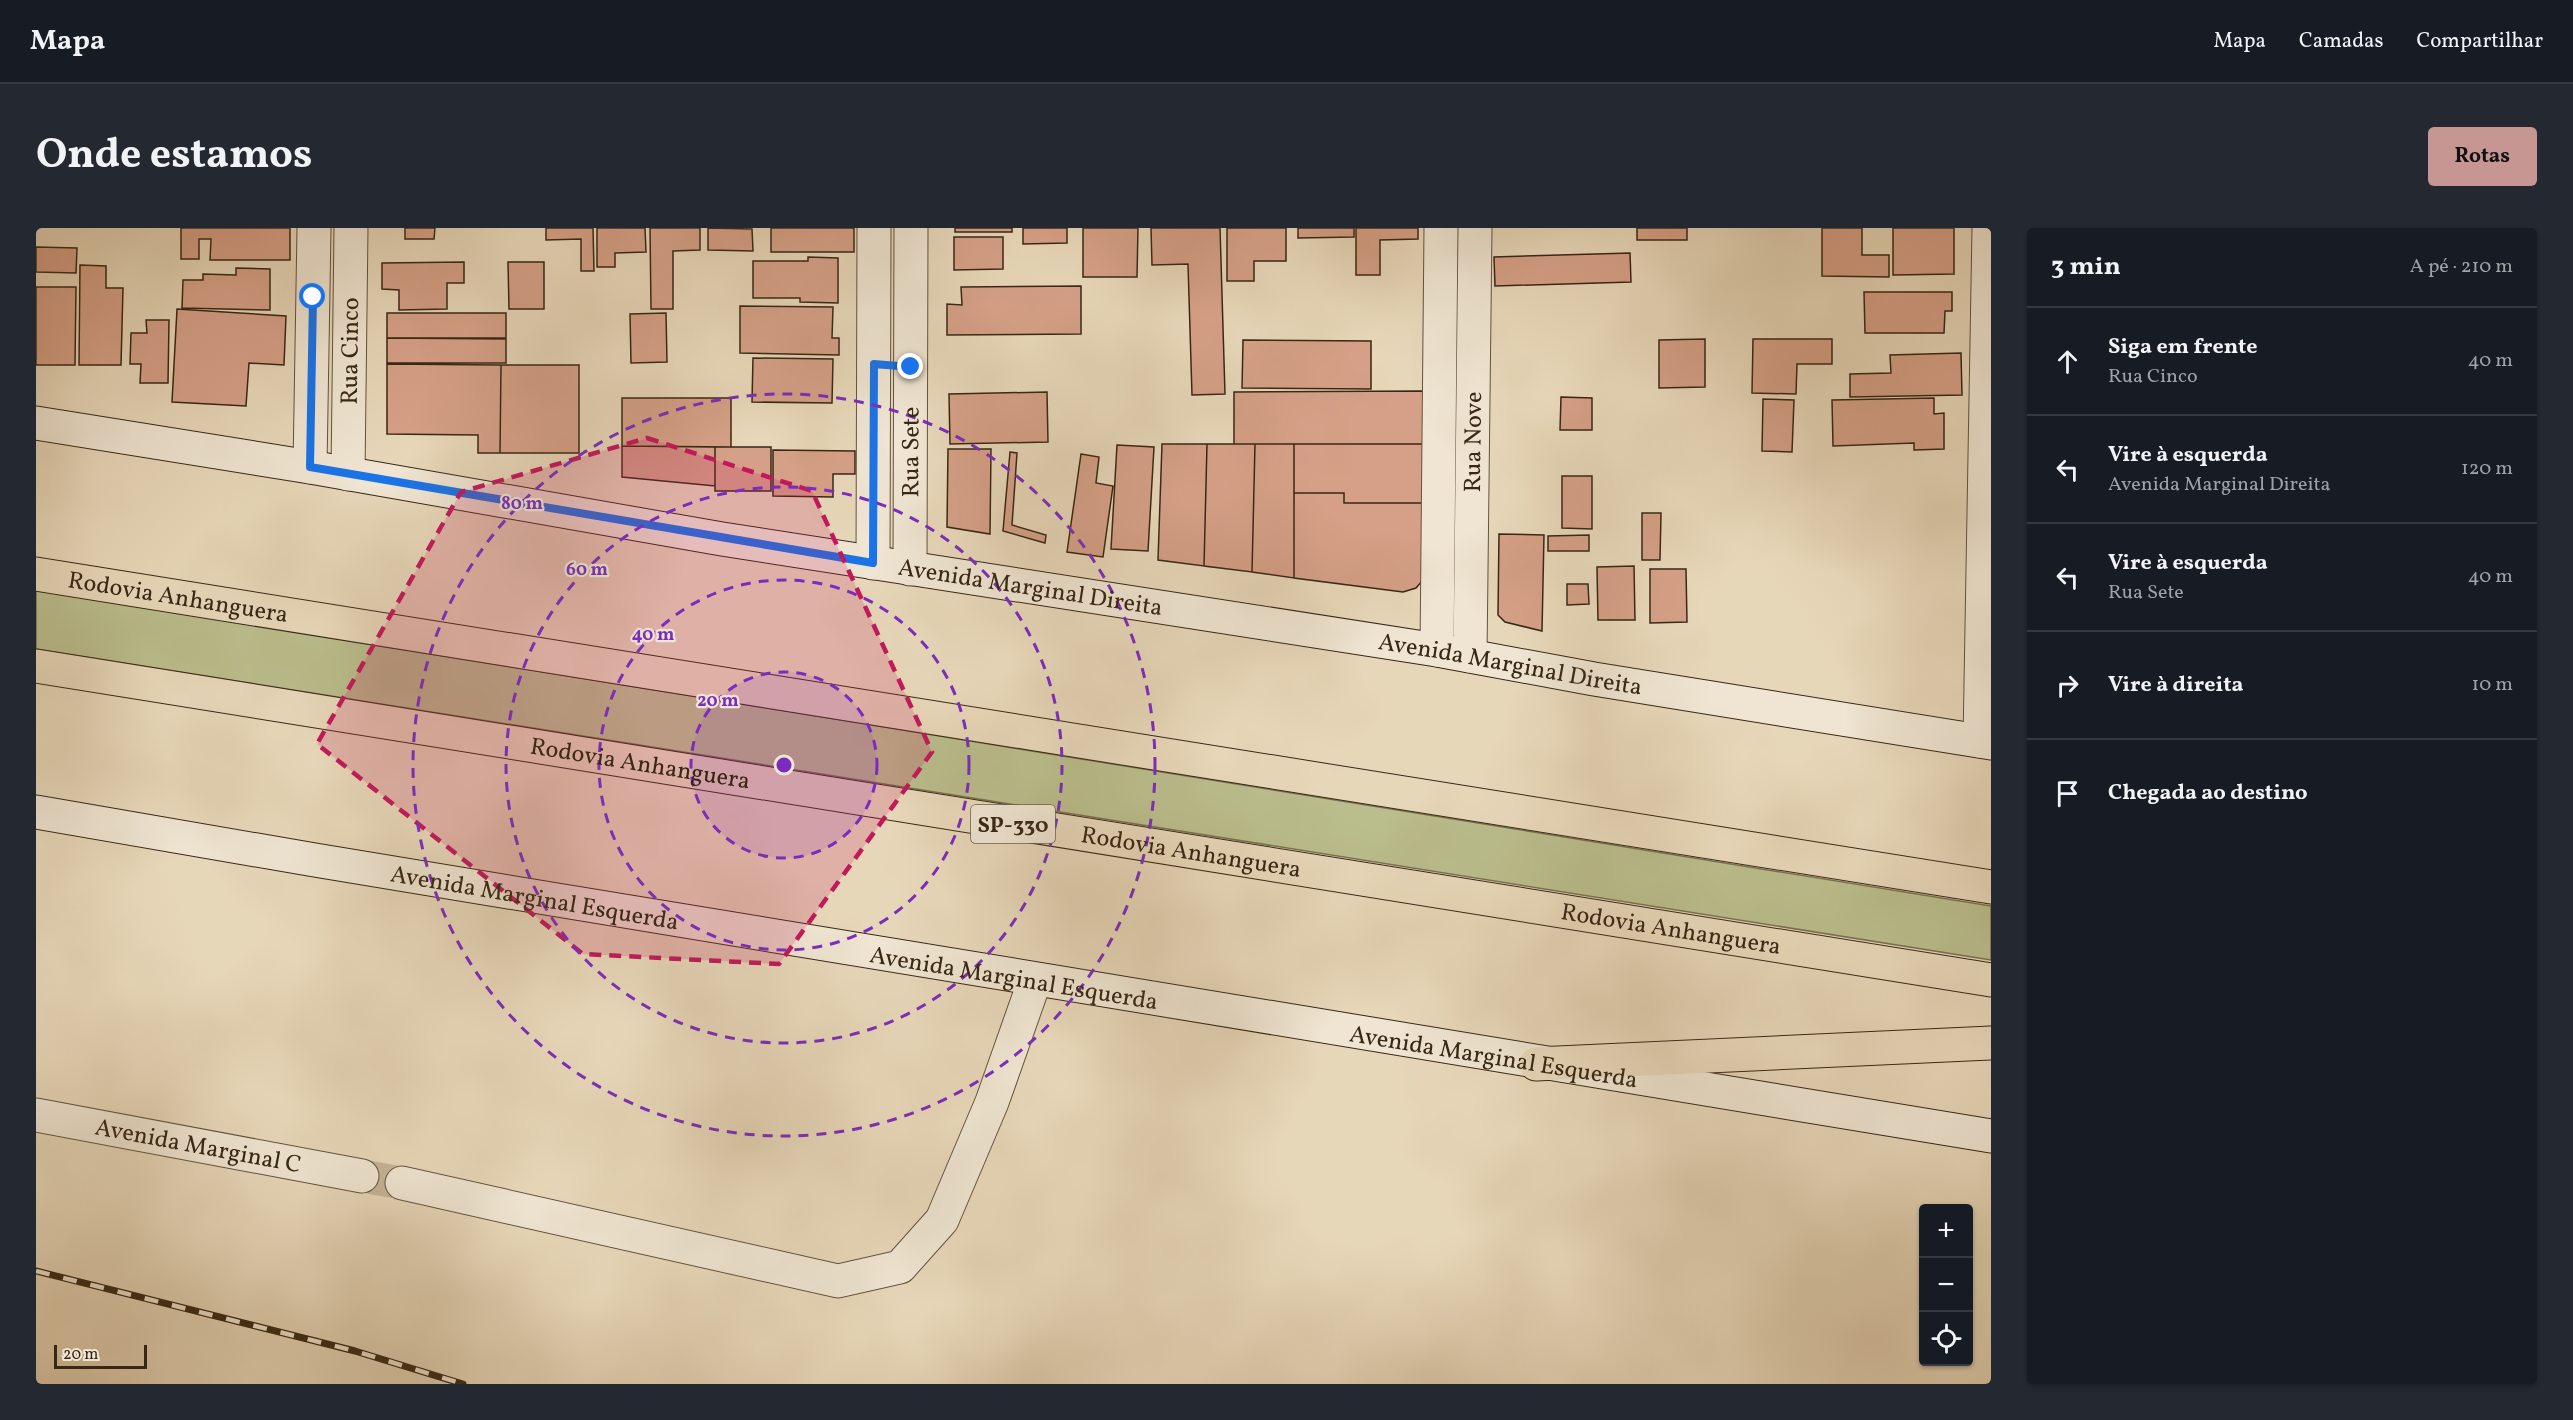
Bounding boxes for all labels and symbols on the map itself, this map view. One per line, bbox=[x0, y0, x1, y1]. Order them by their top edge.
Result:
route start bbox=[299, 283, 325, 309]
street label: Rua Cinco bbox=[334, 297, 369, 405]
route end bbox=[897, 353, 923, 379]
street label: Rua Nove bbox=[1457, 391, 1492, 493]
street label: Rua Sete bbox=[895, 406, 929, 498]
text: 80 m bbox=[501, 492, 543, 517]
street label: Avenida Marginal Direita bbox=[896, 552, 1165, 626]
text: 60 m bbox=[566, 558, 608, 583]
street label: Rodovia Anhanguera bbox=[65, 564, 290, 633]
text: 40 m bbox=[632, 623, 674, 648]
street label: Avenida Marginal Direita bbox=[1376, 626, 1644, 705]
text: 20 m bbox=[697, 689, 739, 714]
street label: Rodovia Anhanguera bbox=[527, 731, 752, 799]
centre of rings bbox=[774, 755, 794, 775]
road number: SP-330 bbox=[971, 805, 1055, 843]
street label: Rodovia Anhanguera bbox=[1078, 819, 1303, 888]
street label: Avenida Marginal Esquerda bbox=[388, 858, 681, 941]
street label: Rodovia Anhanguera bbox=[1558, 896, 1783, 965]
street label: Avenida Marginal Esquerda bbox=[867, 939, 1160, 1020]
street label: Avenida Marginal Esquerda bbox=[1347, 1018, 1640, 1098]
street label: Avenida Marginal C bbox=[92, 1111, 304, 1183]
scale bar bbox=[54, 1342, 147, 1370]

